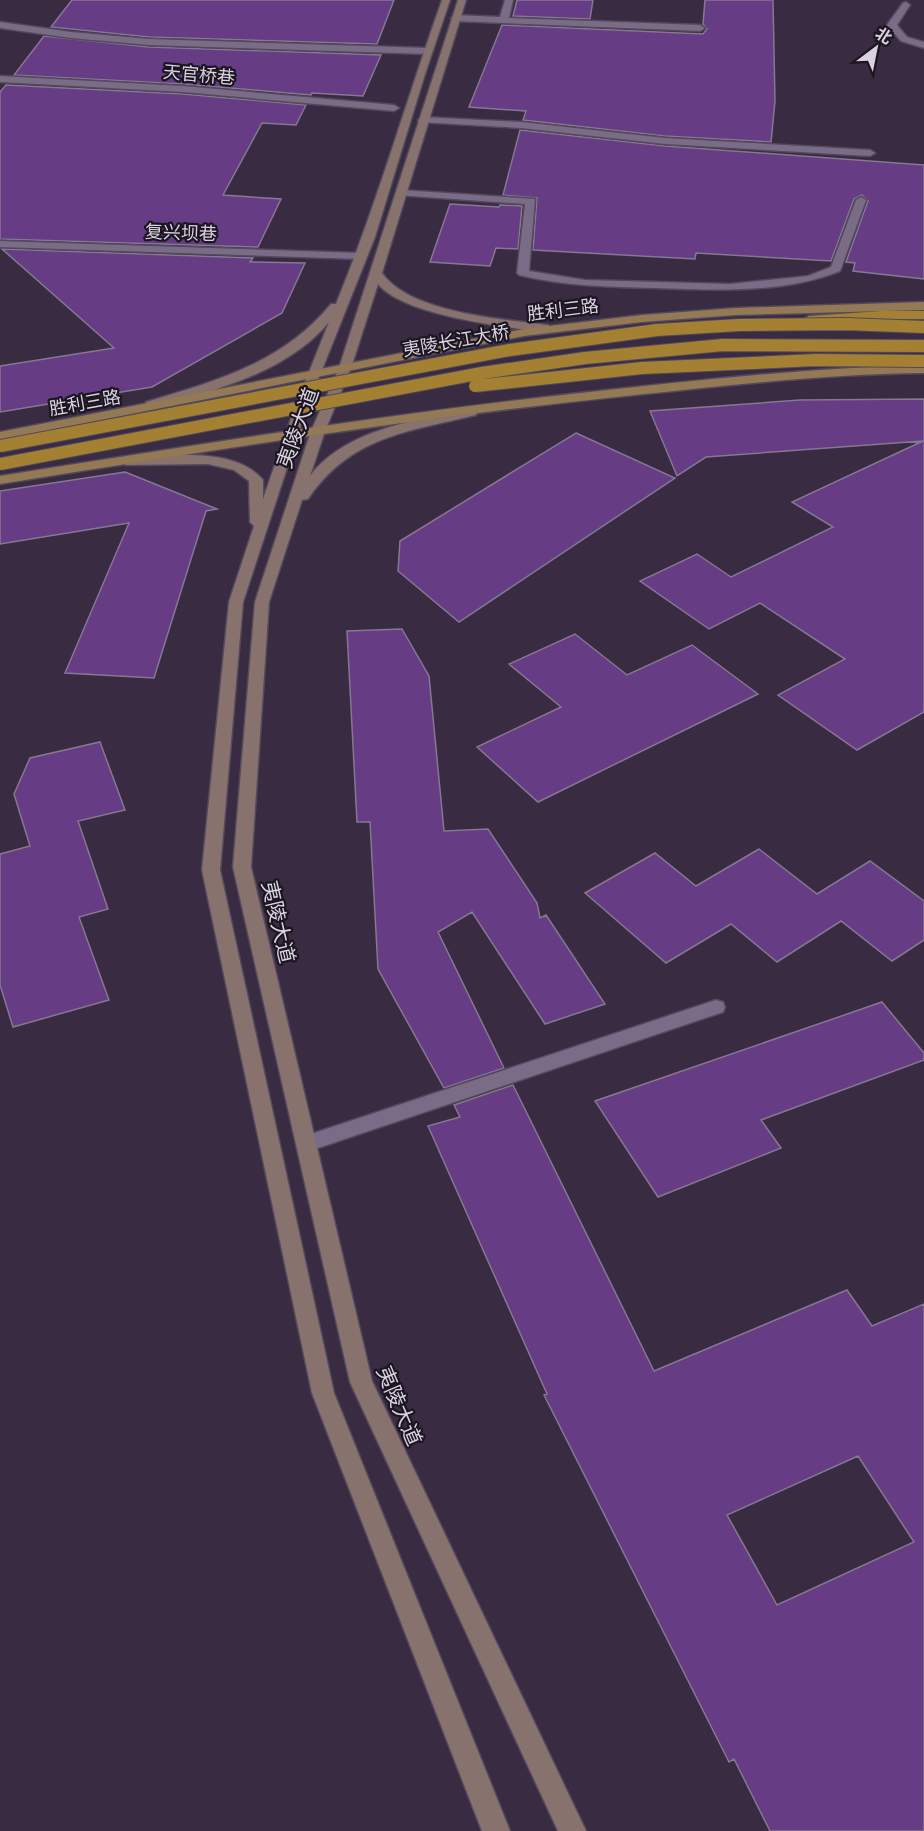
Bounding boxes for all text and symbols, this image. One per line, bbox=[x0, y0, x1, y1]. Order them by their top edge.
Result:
north arrow bbox=[846, 18, 906, 78]
text: 北 bbox=[872, 23, 896, 47]
street label: 天官桥巷 bbox=[162, 60, 236, 88]
street label: 复兴坝巷 bbox=[145, 220, 217, 244]
street label: 胜利三路 bbox=[526, 294, 600, 324]
street label: 夷陵长江大桥 bbox=[401, 320, 511, 360]
street label: 夷陵大道 bbox=[270, 384, 323, 471]
street label: 胜利三路 bbox=[47, 385, 122, 419]
street label: 夷陵大道 bbox=[258, 878, 301, 965]
street label: 夷陵大道 bbox=[372, 1362, 428, 1449]

